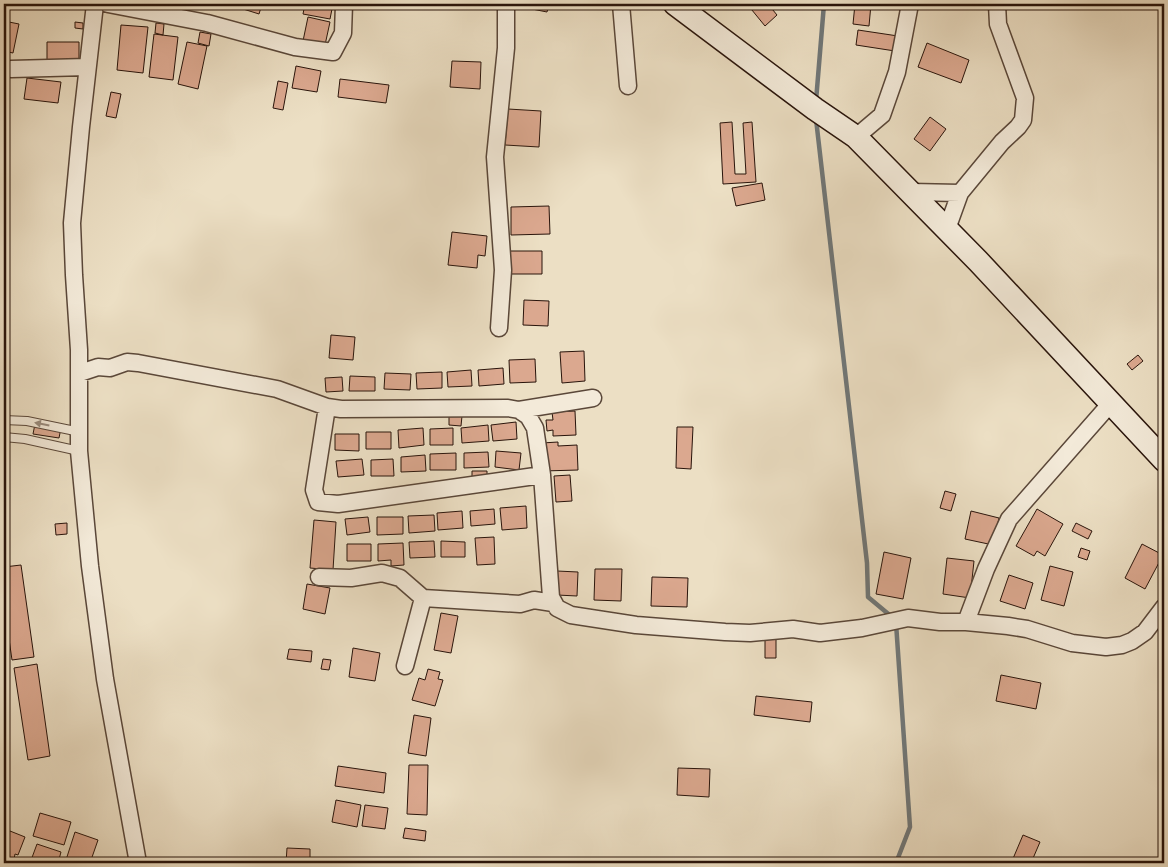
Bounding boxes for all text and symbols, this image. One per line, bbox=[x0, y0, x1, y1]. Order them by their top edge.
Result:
one-way arrow bbox=[34, 420, 50, 428]

